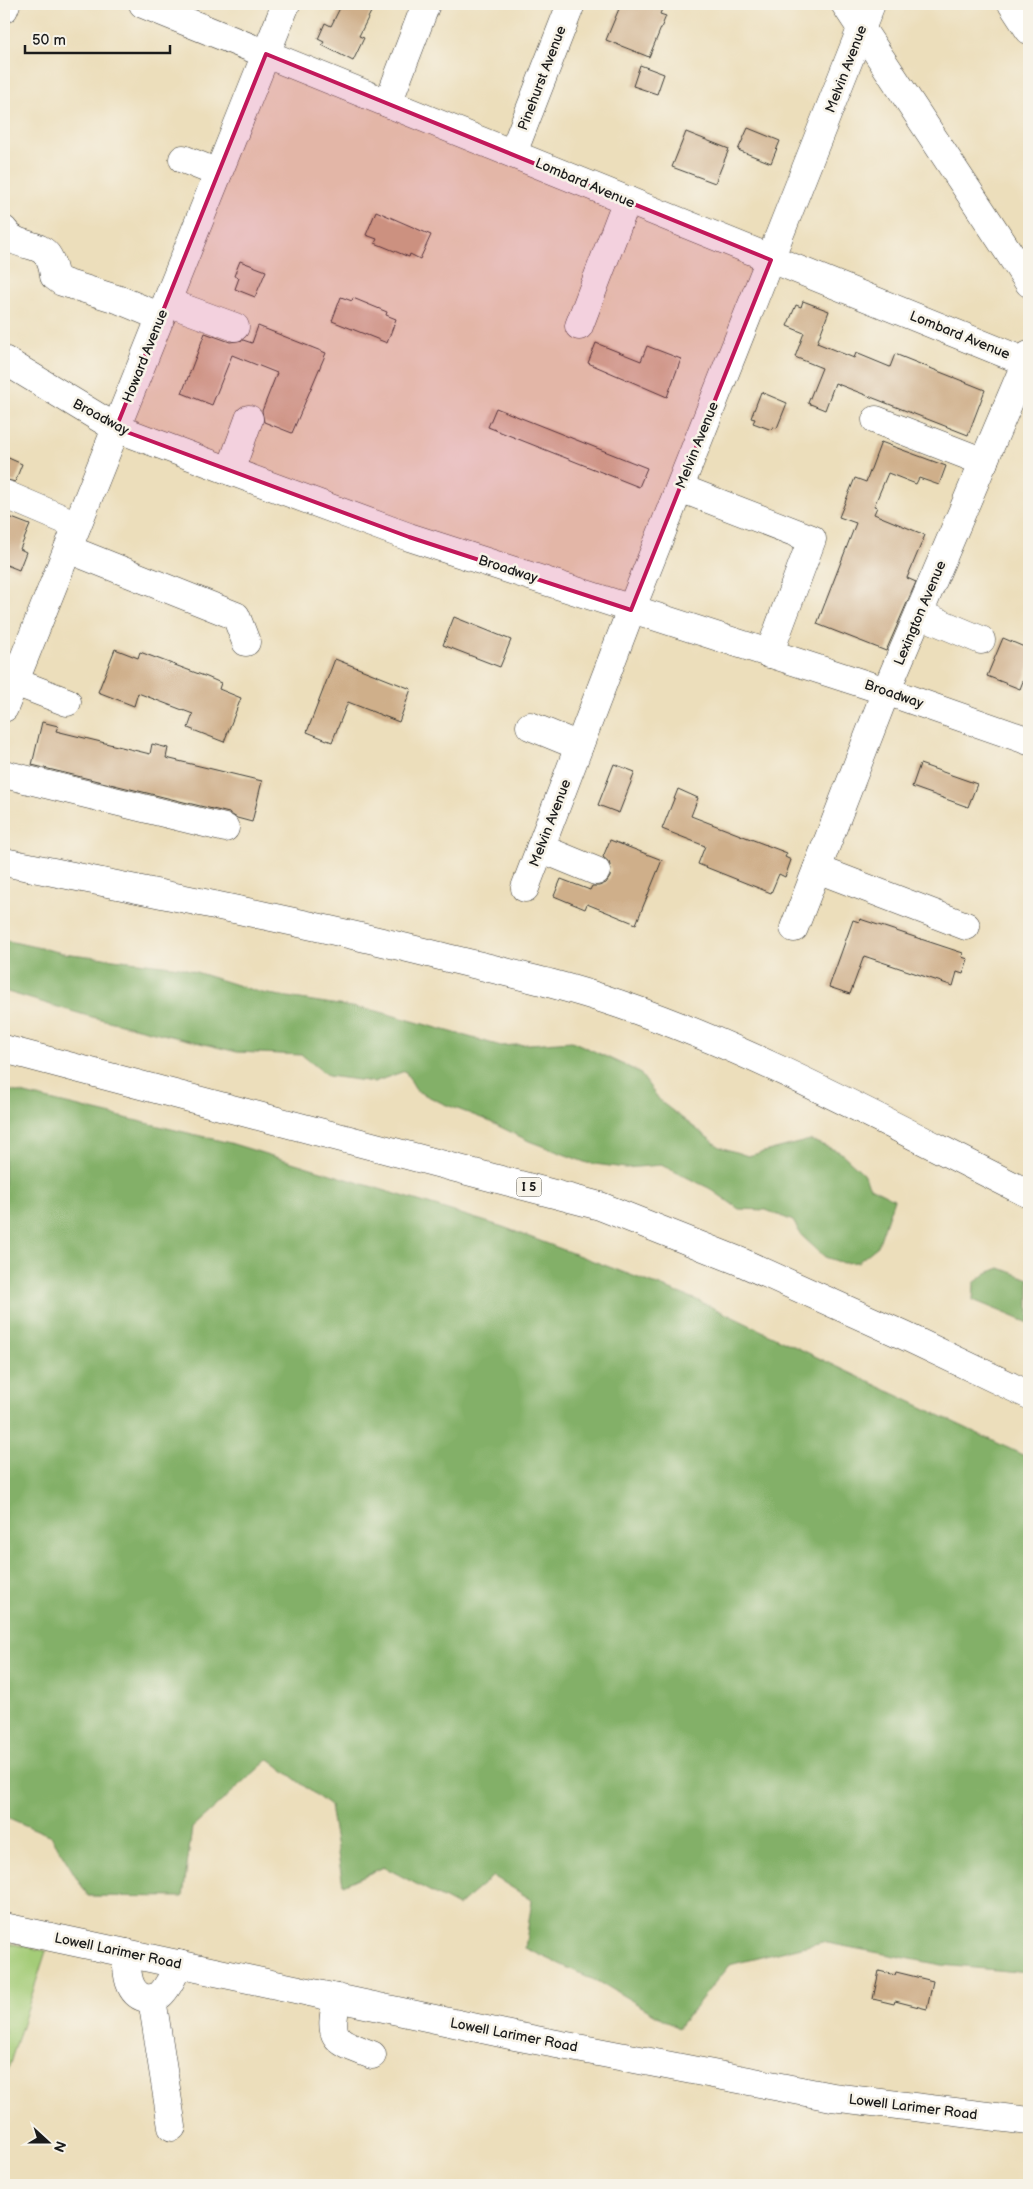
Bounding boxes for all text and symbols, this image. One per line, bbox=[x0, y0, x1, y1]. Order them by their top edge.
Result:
scale bar bbox=[25, 22, 170, 54]
street label: Pinehurst Avenue bbox=[514, 23, 570, 133]
street label: Melvin Avenue bbox=[822, 23, 870, 115]
text: 50 m bbox=[32, 31, 66, 50]
street label: Lombard Avenue bbox=[533, 154, 637, 212]
street label: Howard Avenue bbox=[119, 307, 171, 405]
street label: Lombard Avenue bbox=[907, 307, 1013, 363]
street label: Broadway bbox=[70, 395, 133, 439]
street label: Melvin Avenue bbox=[672, 399, 722, 491]
street label: Broadway bbox=[476, 551, 540, 587]
street label: Lexington Avenue bbox=[890, 558, 950, 668]
street label: Broadway bbox=[862, 676, 926, 712]
street label: Melvin Avenue bbox=[526, 777, 574, 869]
road number: I 5 bbox=[516, 1178, 542, 1196]
street label: Lowell Larimer Road bbox=[53, 1929, 183, 1973]
street label: Lowell Larimer Road bbox=[449, 2014, 579, 2056]
street label: Lowell Larimer Road bbox=[848, 2091, 978, 2123]
north arrow bbox=[22, 2116, 72, 2166]
text: N bbox=[50, 2139, 69, 2154]

